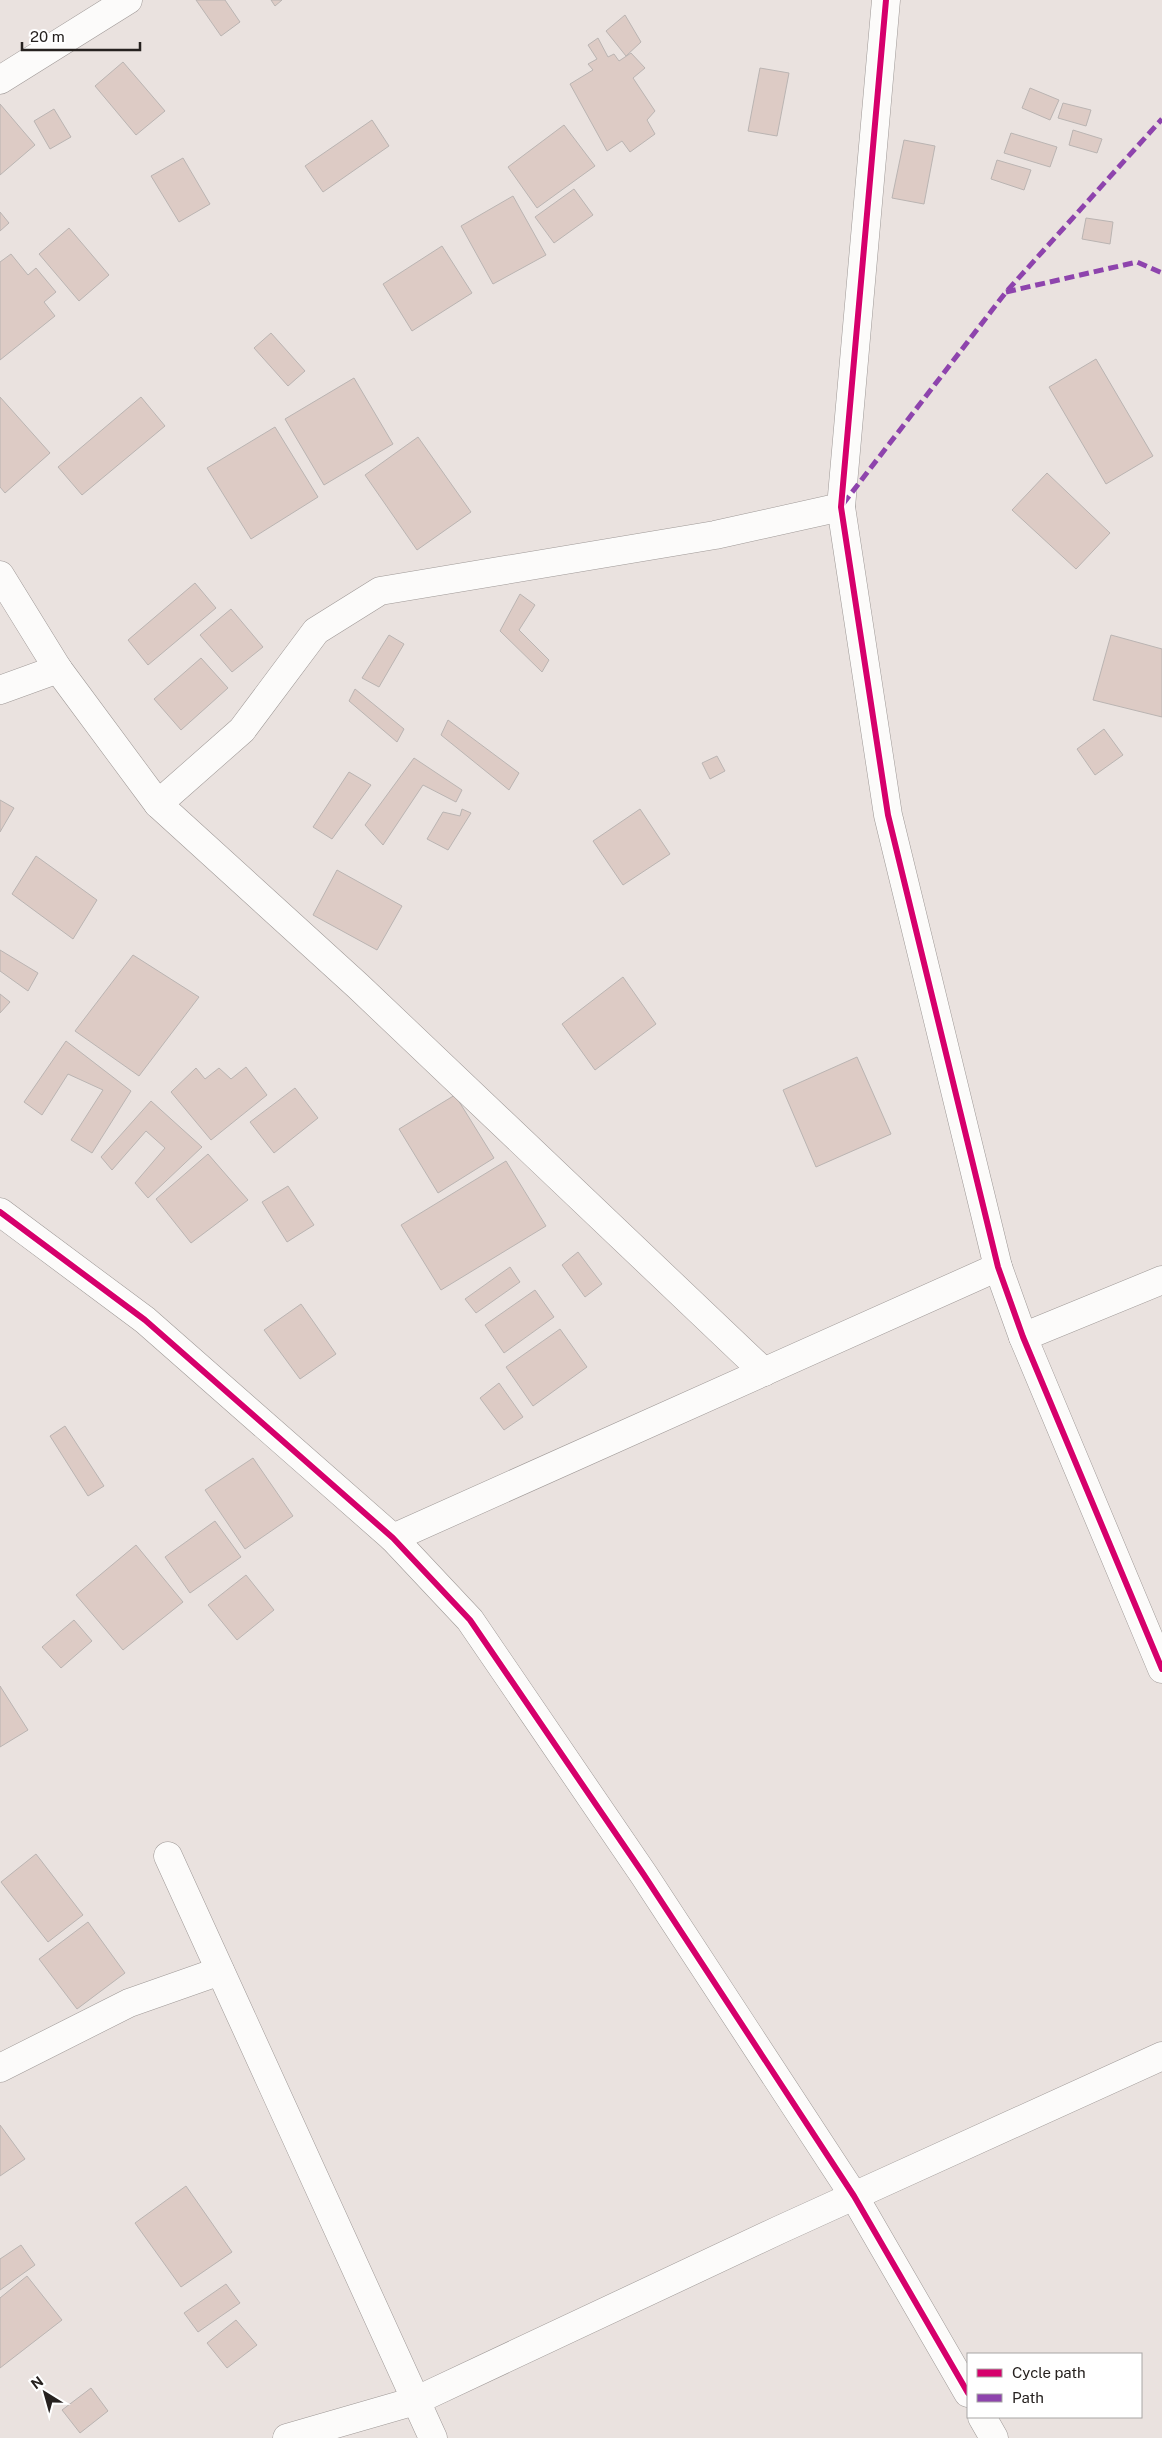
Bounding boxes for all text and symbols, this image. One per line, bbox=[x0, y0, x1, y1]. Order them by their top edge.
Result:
scale bar bbox=[22, 20, 140, 52]
text: 20 m bbox=[30, 28, 65, 45]
legend bbox=[967, 2353, 1142, 2418]
text: Cycle path bbox=[1012, 2364, 1086, 2381]
north arrow bbox=[20, 2368, 70, 2418]
text: N bbox=[28, 2373, 46, 2392]
text: Path bbox=[1012, 2389, 1044, 2406]

